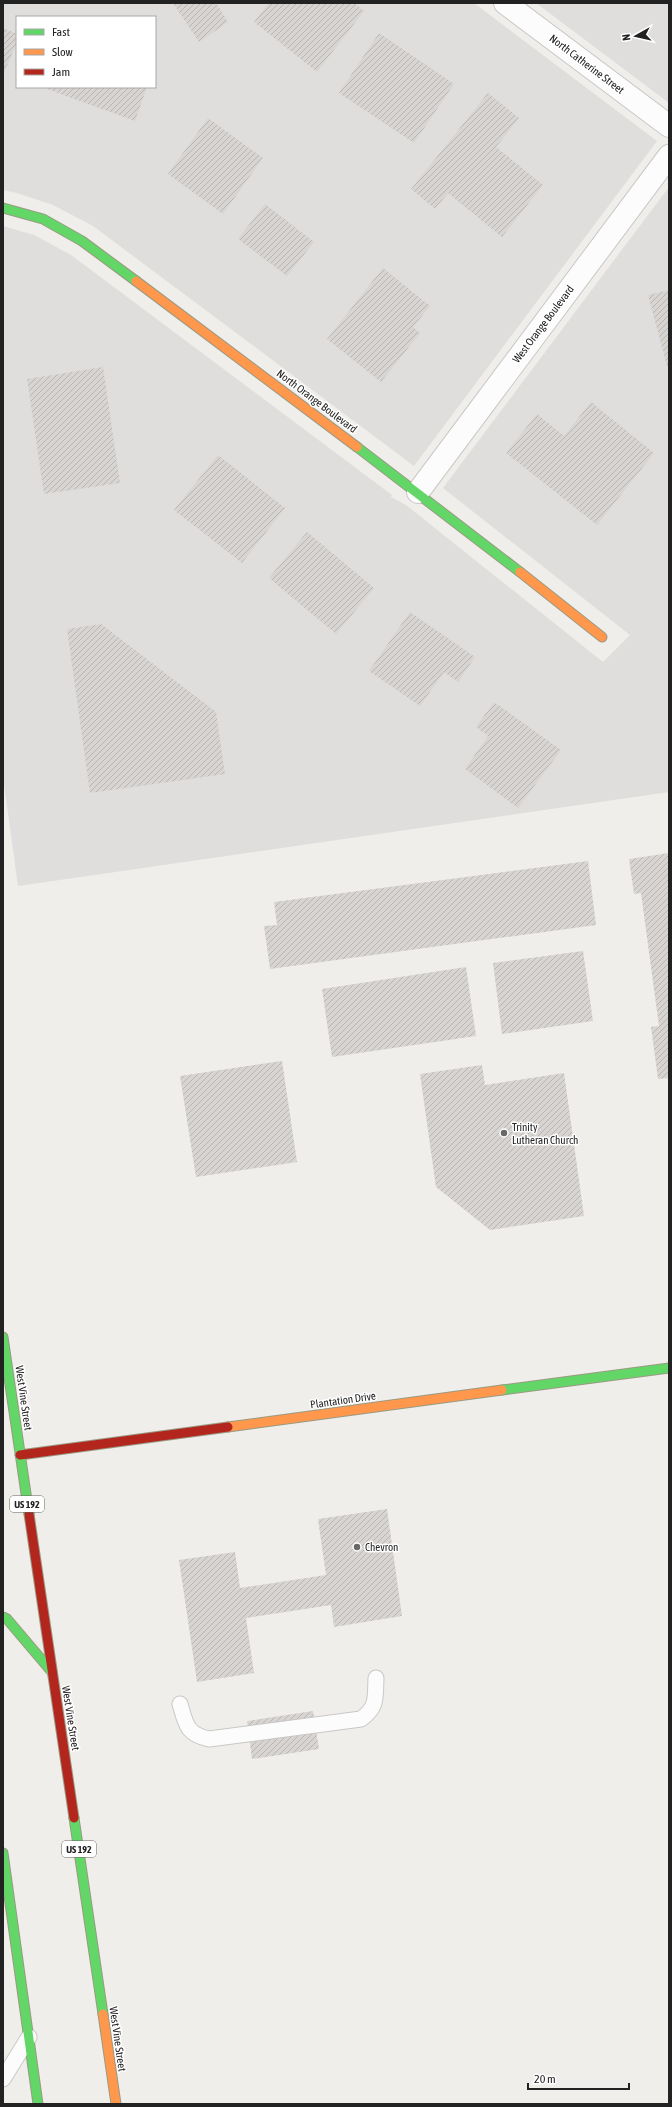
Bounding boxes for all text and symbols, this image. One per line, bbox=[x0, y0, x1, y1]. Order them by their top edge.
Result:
legend bbox=[16, 16, 156, 88]
north arrow bbox=[616, 16, 656, 56]
text: Fast bbox=[52, 25, 70, 39]
street label: North Catherine Street bbox=[547, 32, 627, 96]
text: Slow bbox=[52, 45, 73, 59]
text: Jam bbox=[52, 65, 70, 79]
street label: West Orange Boulevard bbox=[510, 283, 576, 365]
street label: North Orange Boulevard bbox=[275, 367, 359, 435]
place label: Trinity Lutheran Church bbox=[512, 1121, 578, 1146]
marker: Trinity Lutheran Church bbox=[499, 1128, 509, 1138]
street label: West Vine Street bbox=[14, 1365, 34, 1431]
street label: Plantation Drive bbox=[309, 1389, 377, 1411]
road number: US 192 bbox=[10, 1496, 44, 1512]
place label: Chevron bbox=[365, 1541, 398, 1553]
marker: Chevron bbox=[352, 1542, 362, 1552]
street label: West Vine Street bbox=[60, 1685, 82, 1751]
road number: US 192 bbox=[62, 1841, 96, 1857]
street label: West Vine Street bbox=[108, 2006, 128, 2072]
scale bar bbox=[528, 2065, 629, 2091]
text: 20 m bbox=[534, 2072, 556, 2086]

